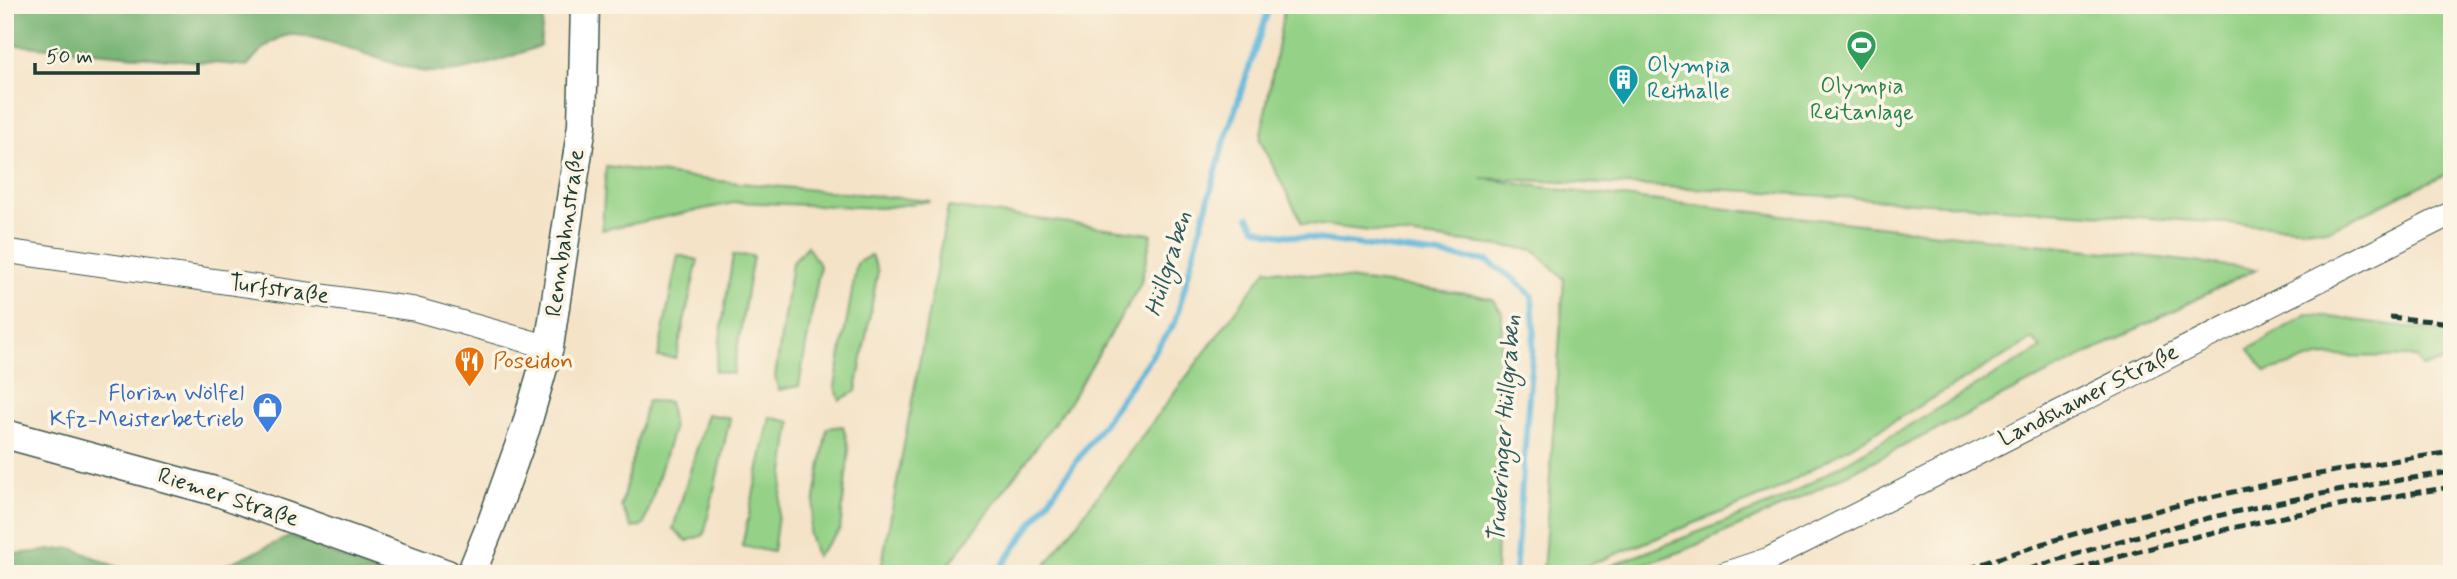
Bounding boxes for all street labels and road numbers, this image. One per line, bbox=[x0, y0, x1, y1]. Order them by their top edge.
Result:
street label: Rennbahnstraße bbox=[539, 147, 593, 319]
street label: Turfstraße bbox=[227, 268, 331, 312]
street label: Landshamer Straße bbox=[1994, 338, 2184, 454]
street label: Riemer Straße bbox=[154, 461, 302, 535]

